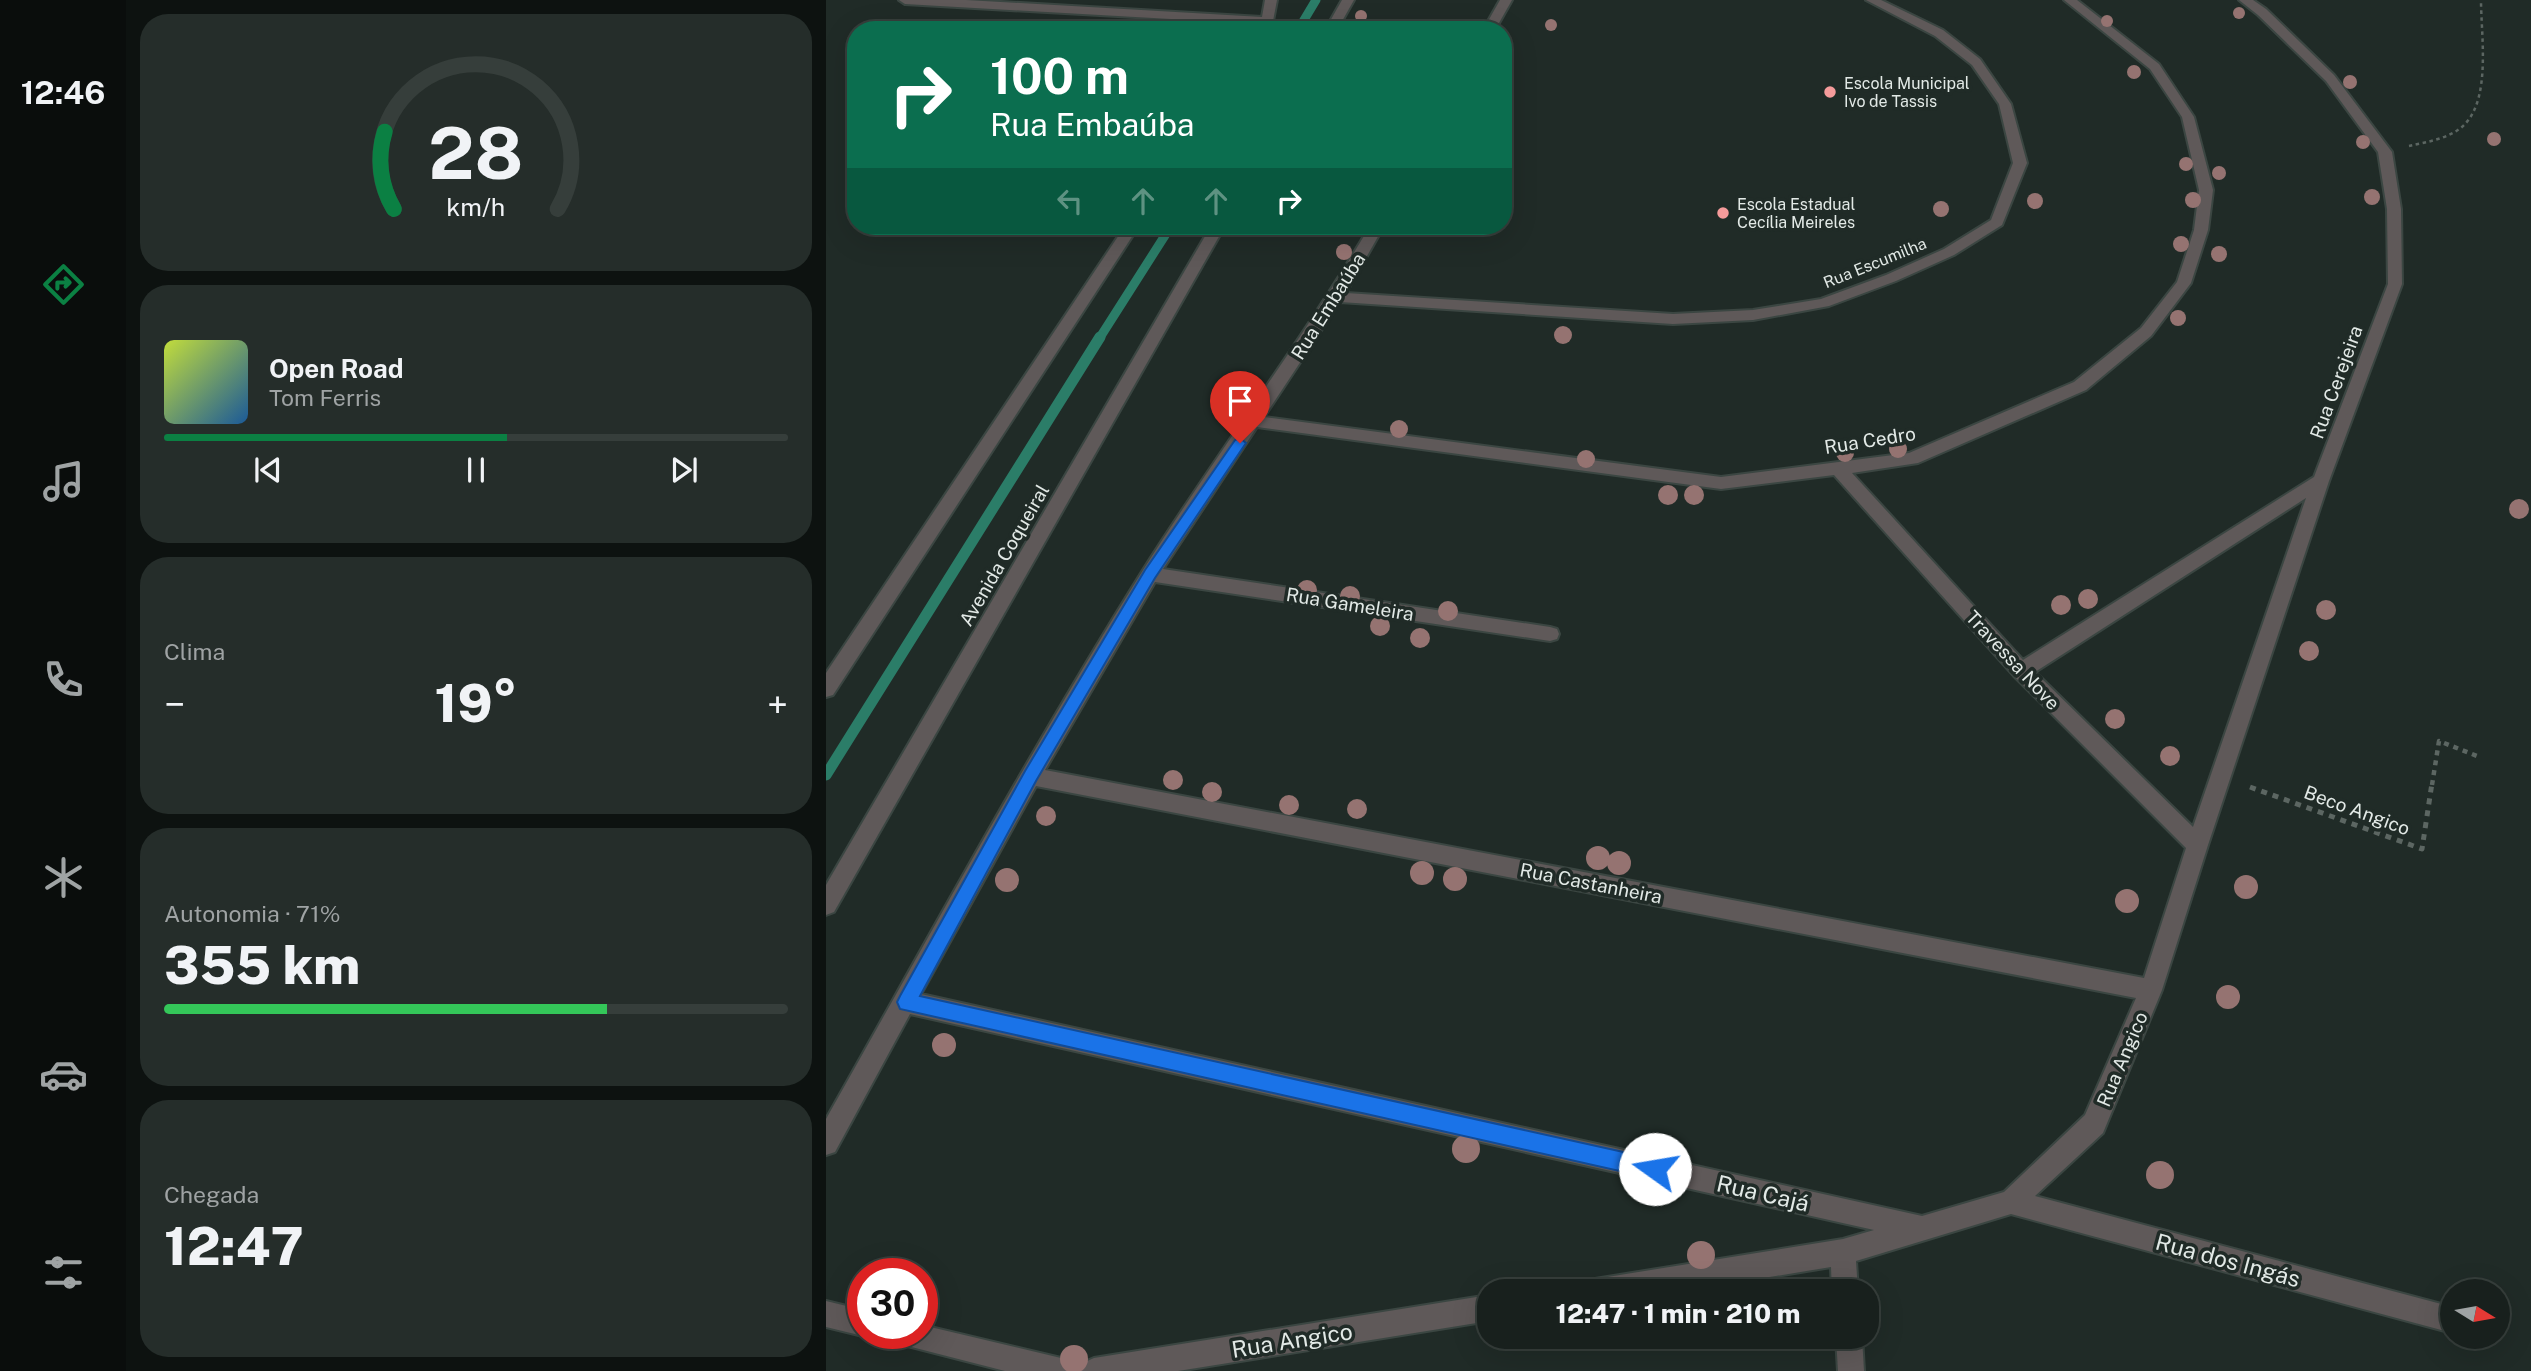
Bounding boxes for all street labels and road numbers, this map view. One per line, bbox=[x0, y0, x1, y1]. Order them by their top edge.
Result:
street label: Rua Escumilha bbox=[1821, 234, 1929, 292]
street label: Rua Embaúba bbox=[1286, 249, 1370, 363]
street label: Rua Cerejeira bbox=[2305, 322, 2367, 442]
street label: Rua Cedro bbox=[1823, 422, 1917, 458]
street label: Avenida Coqueiral bbox=[955, 480, 1053, 630]
street label: Rua Gameleira bbox=[1285, 583, 1415, 625]
street label: Travessa Nove bbox=[1962, 606, 2064, 714]
street label: Beco Angico bbox=[2301, 781, 2413, 839]
street label: Rua Castanheira bbox=[1518, 858, 1664, 908]
street label: Rua Angico bbox=[2092, 1008, 2152, 1110]
street label: Rua Cajá bbox=[1714, 1169, 1812, 1217]
street label: Rua dos Ingás bbox=[2153, 1228, 2303, 1292]
street label: Rua Angico bbox=[1230, 1317, 1354, 1363]

